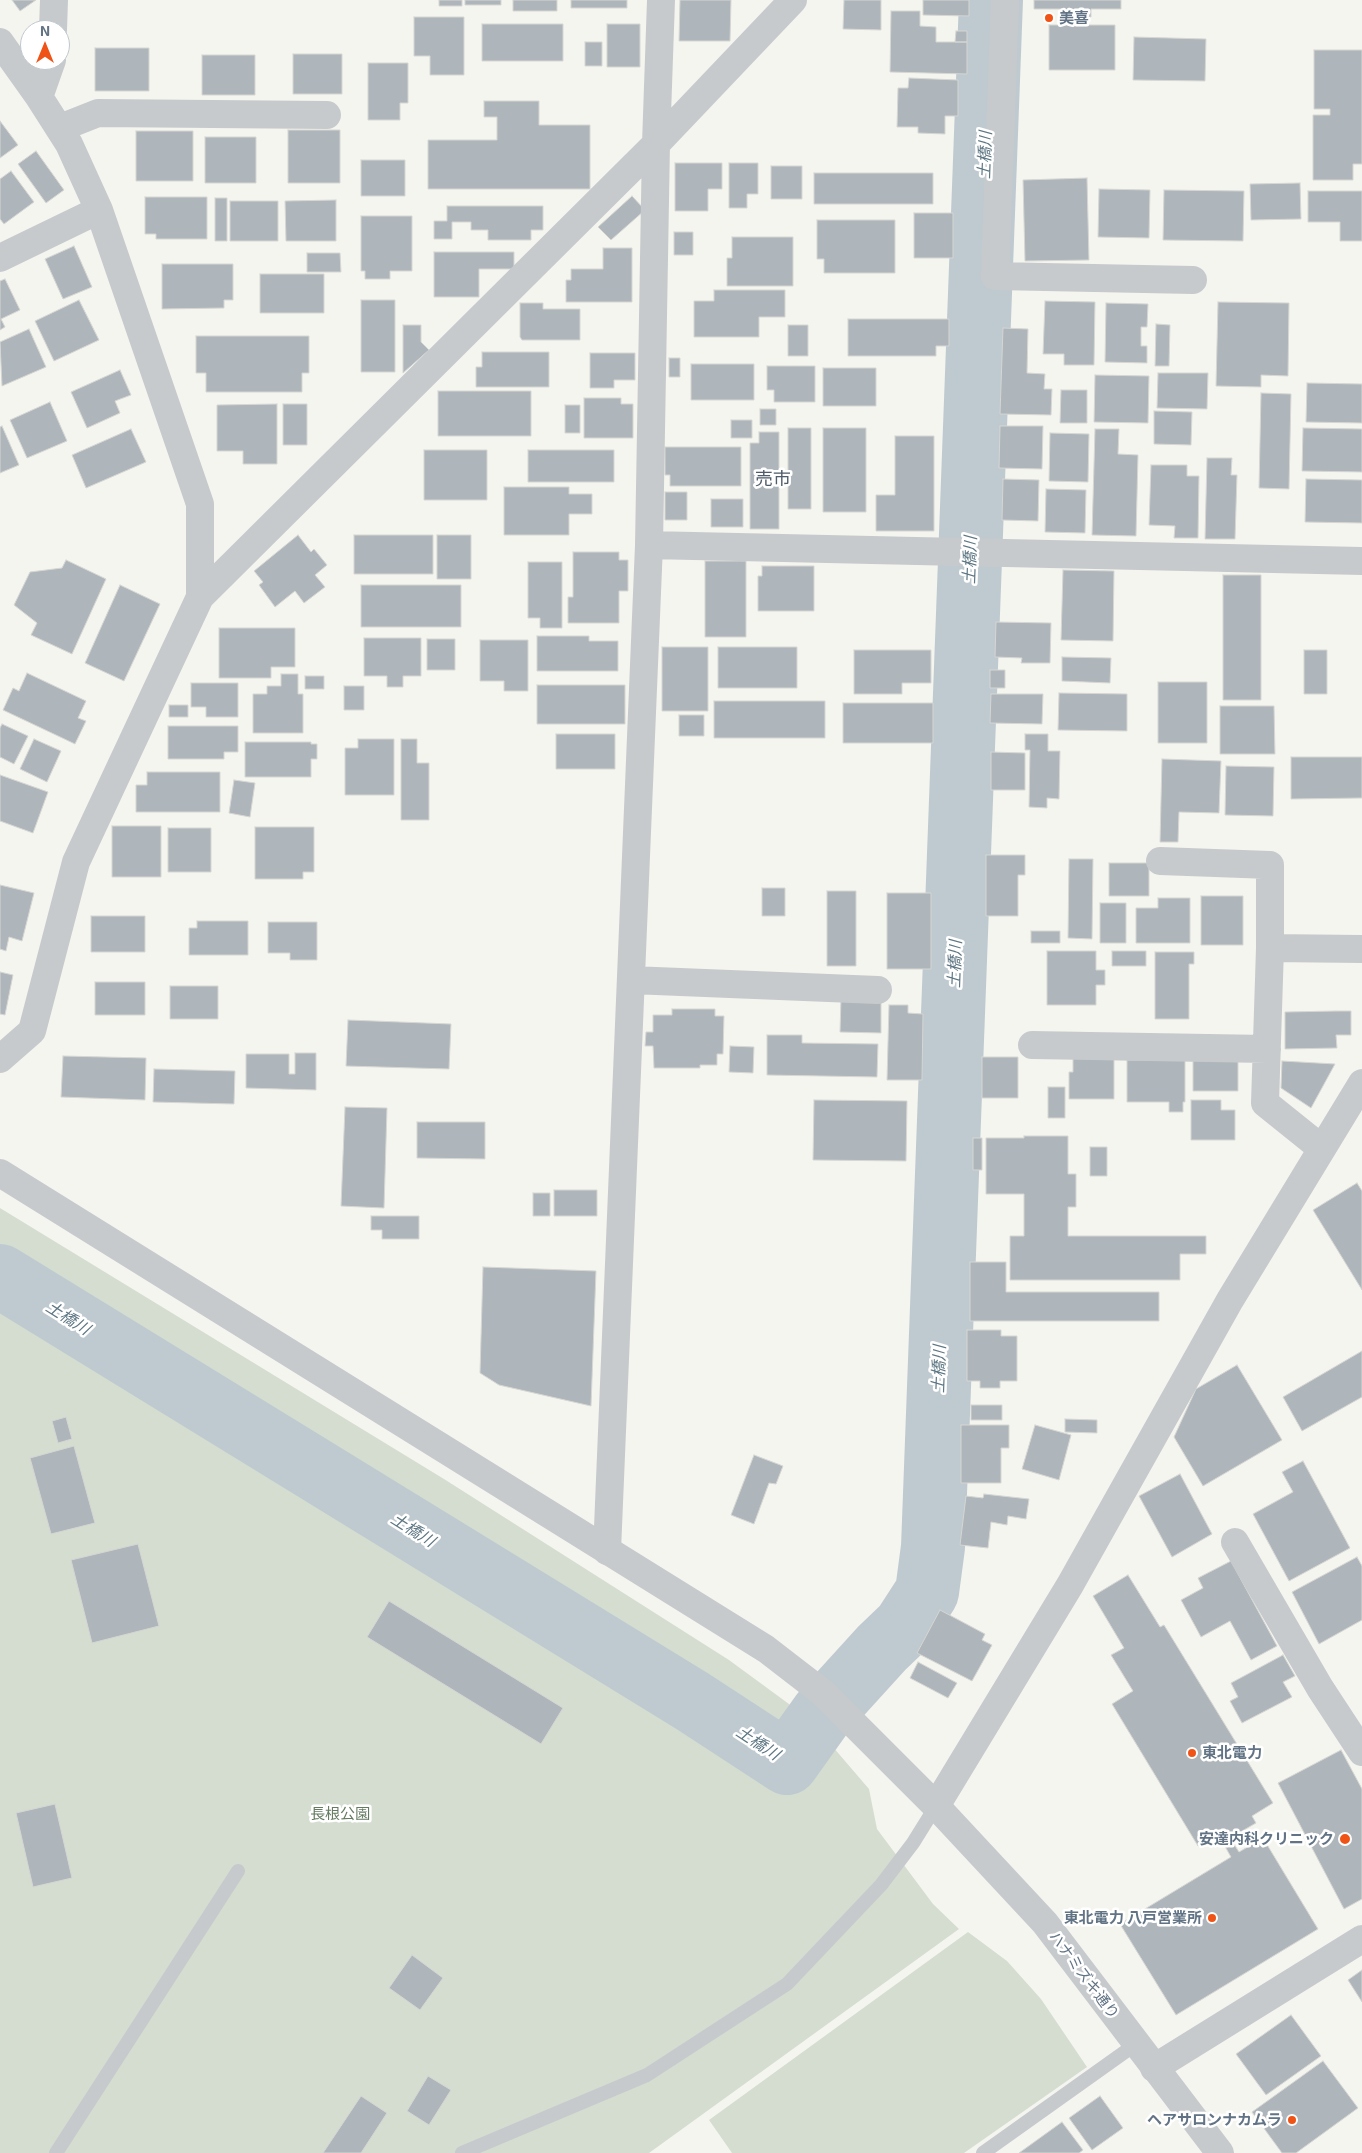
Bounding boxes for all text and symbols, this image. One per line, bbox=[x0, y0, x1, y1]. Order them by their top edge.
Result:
place label: 美喜 bbox=[1059, 9, 1089, 27]
marker: 美喜 bbox=[1043, 12, 1055, 24]
north arrow bbox=[20, 20, 70, 70]
text: N bbox=[40, 22, 50, 39]
water label: 土橋川 bbox=[975, 131, 995, 179]
district label: 売市 bbox=[755, 468, 791, 490]
water label: 土橋川 bbox=[960, 536, 980, 584]
water label: 土橋川 bbox=[945, 940, 965, 988]
water label: 土橋川 bbox=[43, 1297, 93, 1339]
water label: 土橋川 bbox=[929, 1345, 949, 1393]
water label: 土橋川 bbox=[388, 1509, 438, 1551]
water label: 土橋川 bbox=[733, 1722, 783, 1764]
place label: 東北電力 bbox=[1202, 1744, 1262, 1762]
marker: 東北電力 bbox=[1186, 1747, 1198, 1759]
park label: 長根公園 bbox=[310, 1805, 370, 1823]
place label: 安達内科クリニック bbox=[1199, 1830, 1334, 1848]
marker: 安達内科クリニック bbox=[1338, 1832, 1352, 1846]
place label: 東北電力 八戸営業所 bbox=[1064, 1909, 1202, 1927]
marker: 東北電力 八戸営業所 bbox=[1206, 1912, 1218, 1924]
street label: ハナミズキ通り bbox=[1045, 1928, 1123, 2022]
place label: ヘアサロンナカムラ bbox=[1147, 2111, 1282, 2129]
marker: ヘアサロンナカムラ bbox=[1286, 2114, 1298, 2126]

